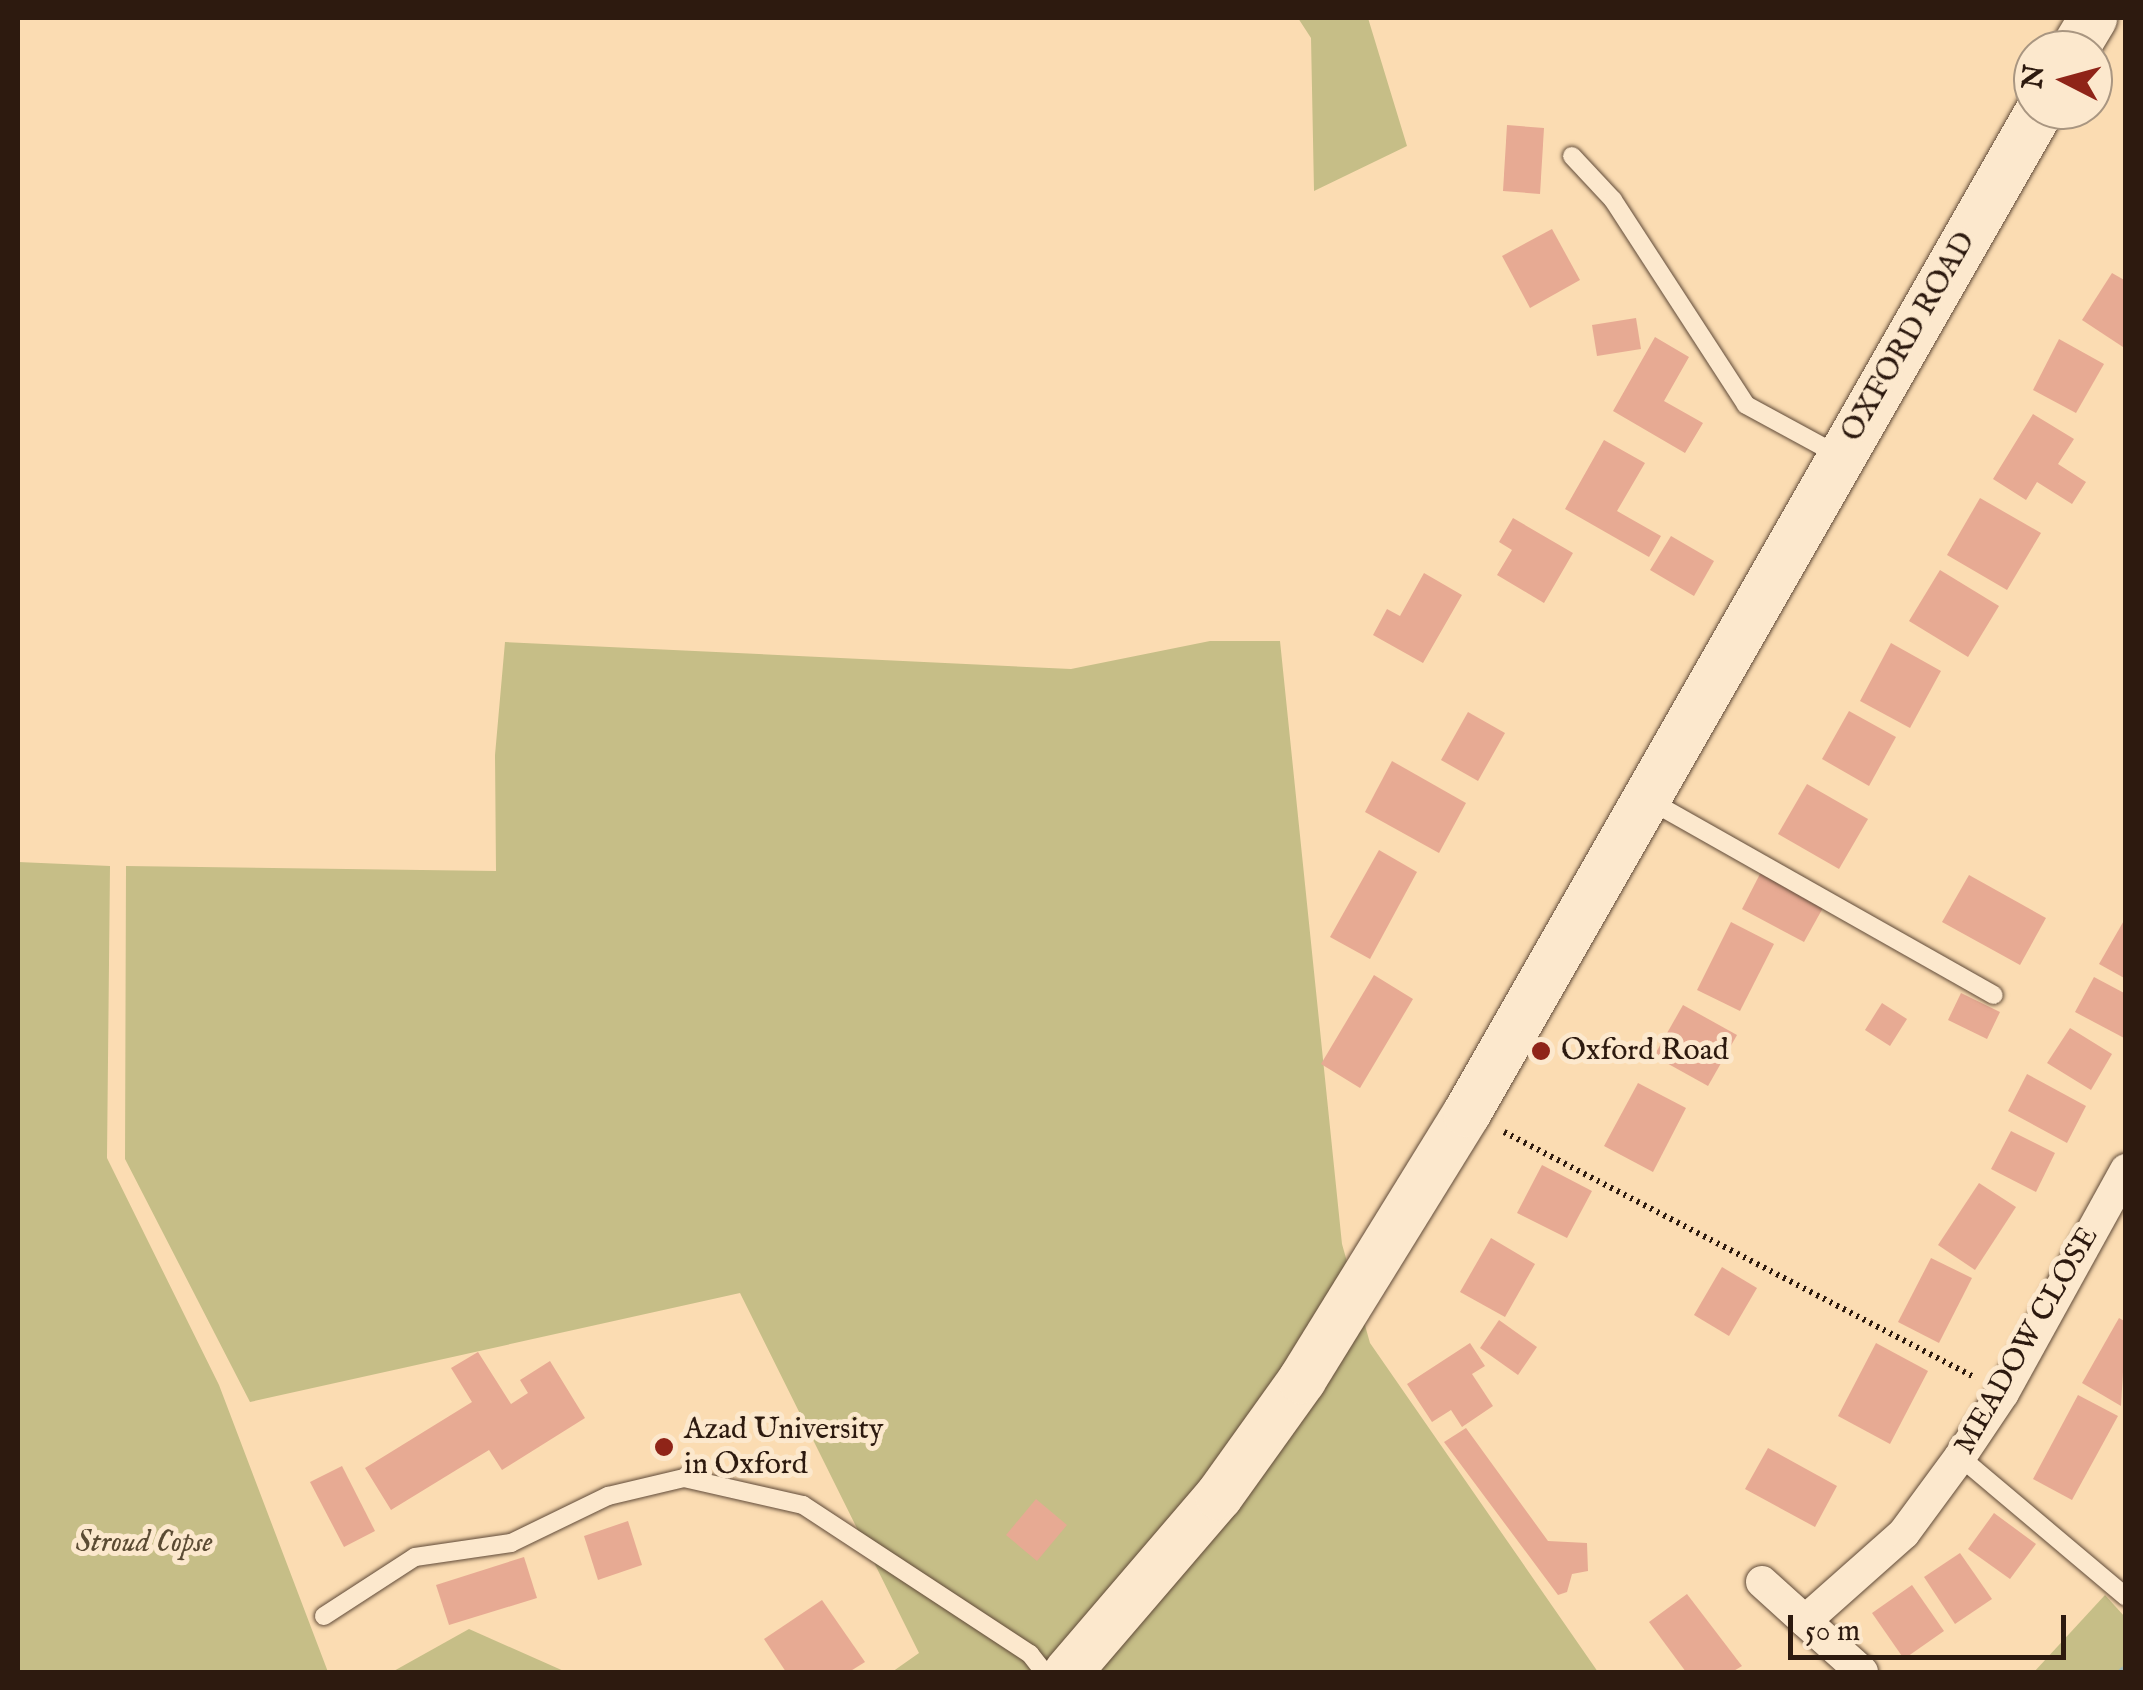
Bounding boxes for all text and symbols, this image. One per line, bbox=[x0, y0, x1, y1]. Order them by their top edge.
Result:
north arrow bbox=[2013, 30, 2113, 130]
text: N bbox=[2016, 63, 2053, 91]
street label: OXFORD ROAD bbox=[1834, 226, 1984, 448]
place label: Oxford Road bbox=[1561, 1033, 1729, 1069]
marker: Oxford Road bbox=[1530, 1040, 1552, 1062]
street label: MEADOW CLOSE bbox=[1947, 1221, 2107, 1461]
place label: Azad University in Oxford bbox=[684, 1412, 884, 1482]
marker: Azad University in Oxford bbox=[653, 1436, 675, 1458]
park label: Stroud Copse bbox=[76, 1525, 212, 1561]
scale bar bbox=[1793, 1595, 2070, 1657]
text: 50 m bbox=[1805, 1613, 1860, 1651]

